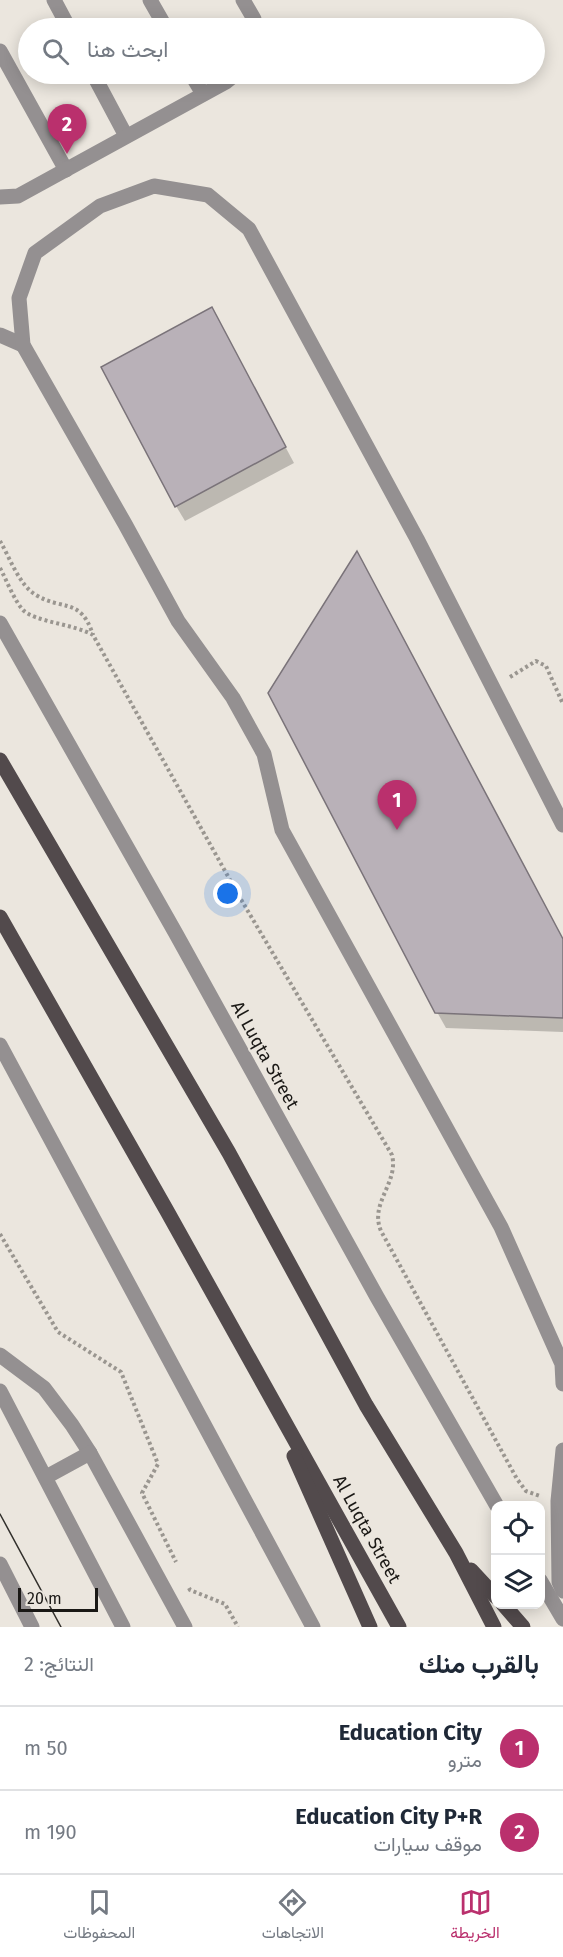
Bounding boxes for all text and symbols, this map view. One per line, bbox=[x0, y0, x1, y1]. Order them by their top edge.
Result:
search box bbox=[18, 18, 545, 84]
icon: search bbox=[39, 35, 72, 68]
text: ابحث هنا bbox=[87, 36, 168, 63]
pin: 2 bbox=[48, 104, 86, 154]
pin: 1 bbox=[378, 780, 416, 830]
your location bbox=[213, 879, 242, 908]
street label: Al Luqta Street bbox=[226, 997, 304, 1113]
street label: Al Luqta Street bbox=[328, 1471, 406, 1587]
map controls bbox=[491, 1501, 545, 1609]
button: locate bbox=[491, 1501, 545, 1555]
button: layers bbox=[491, 1555, 545, 1609]
scale bar bbox=[18, 1585, 98, 1612]
text: 20 m bbox=[27, 1589, 62, 1608]
text: بالقرب منك bbox=[419, 1649, 539, 1680]
text: النتائج: 2 bbox=[24, 1652, 94, 1676]
text: Education City bbox=[339, 1719, 482, 1746]
text: 50 m bbox=[24, 1736, 68, 1760]
text: 1 bbox=[515, 1736, 524, 1760]
text: مترو bbox=[448, 1748, 482, 1772]
text: Education City P+R bbox=[295, 1803, 482, 1830]
text: 190 m bbox=[24, 1820, 77, 1844]
text: 2 bbox=[514, 1820, 525, 1844]
text: موقف سيارات bbox=[374, 1832, 482, 1856]
tab: المحفوظات bbox=[63, 1886, 135, 1947]
tab: الاتجاهات bbox=[262, 1886, 324, 1947]
tab: الخريطة bbox=[450, 1886, 500, 1947]

